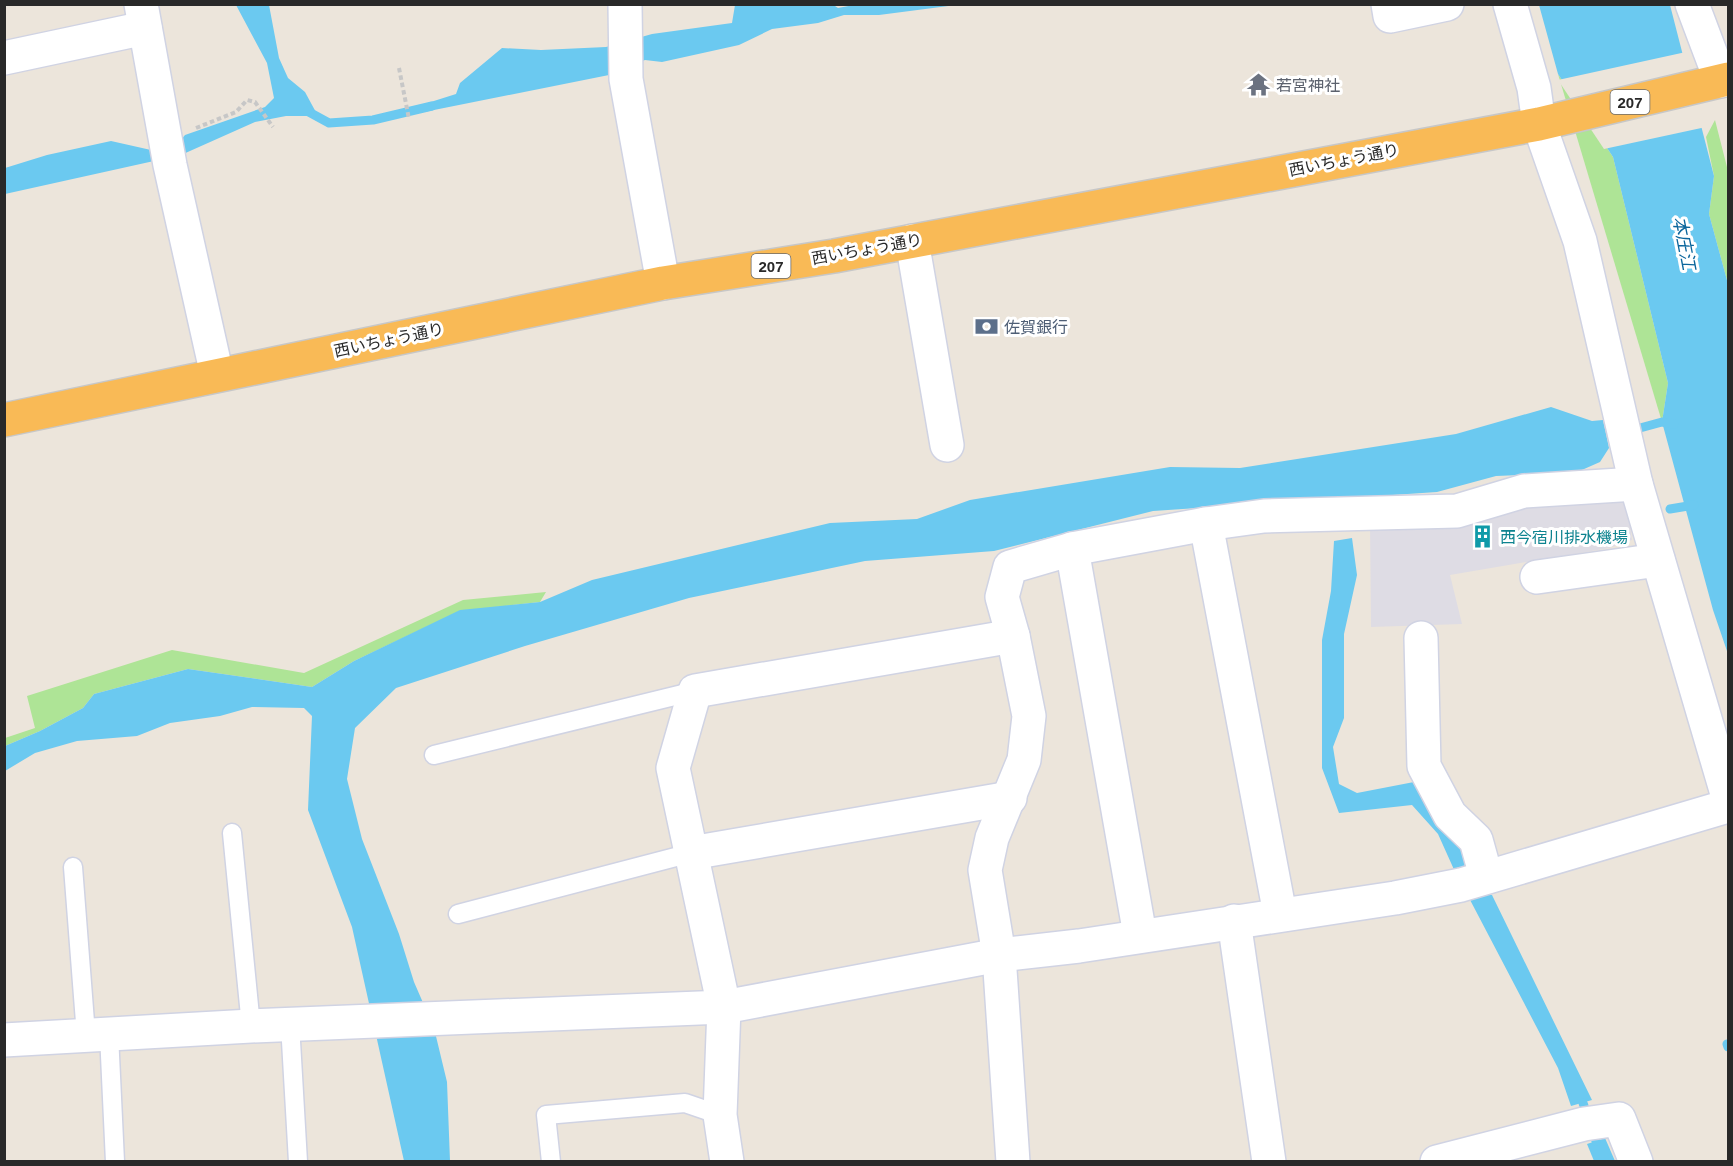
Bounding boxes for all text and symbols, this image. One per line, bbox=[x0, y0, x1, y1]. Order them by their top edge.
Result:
temple icon: 若宮神社 bbox=[1245, 72, 1271, 98]
place label: 若宮神社 bbox=[1276, 77, 1340, 94]
road number: 207 bbox=[1610, 90, 1650, 114]
street label: 西いちょう通り bbox=[1287, 141, 1401, 179]
water label: 本庄江 bbox=[1669, 215, 1699, 273]
street label: 西いちょう通り bbox=[810, 231, 924, 267]
road number: 207 bbox=[752, 254, 790, 278]
bank icon: 佐賀銀行 bbox=[973, 314, 999, 340]
place label: 佐賀銀行 bbox=[1004, 319, 1068, 336]
street label: 西いちょう通り bbox=[332, 320, 446, 360]
building icon: 西今宿川排水機場 bbox=[1469, 524, 1495, 550]
place label: 西今宿川排水機場 bbox=[1500, 529, 1628, 546]

